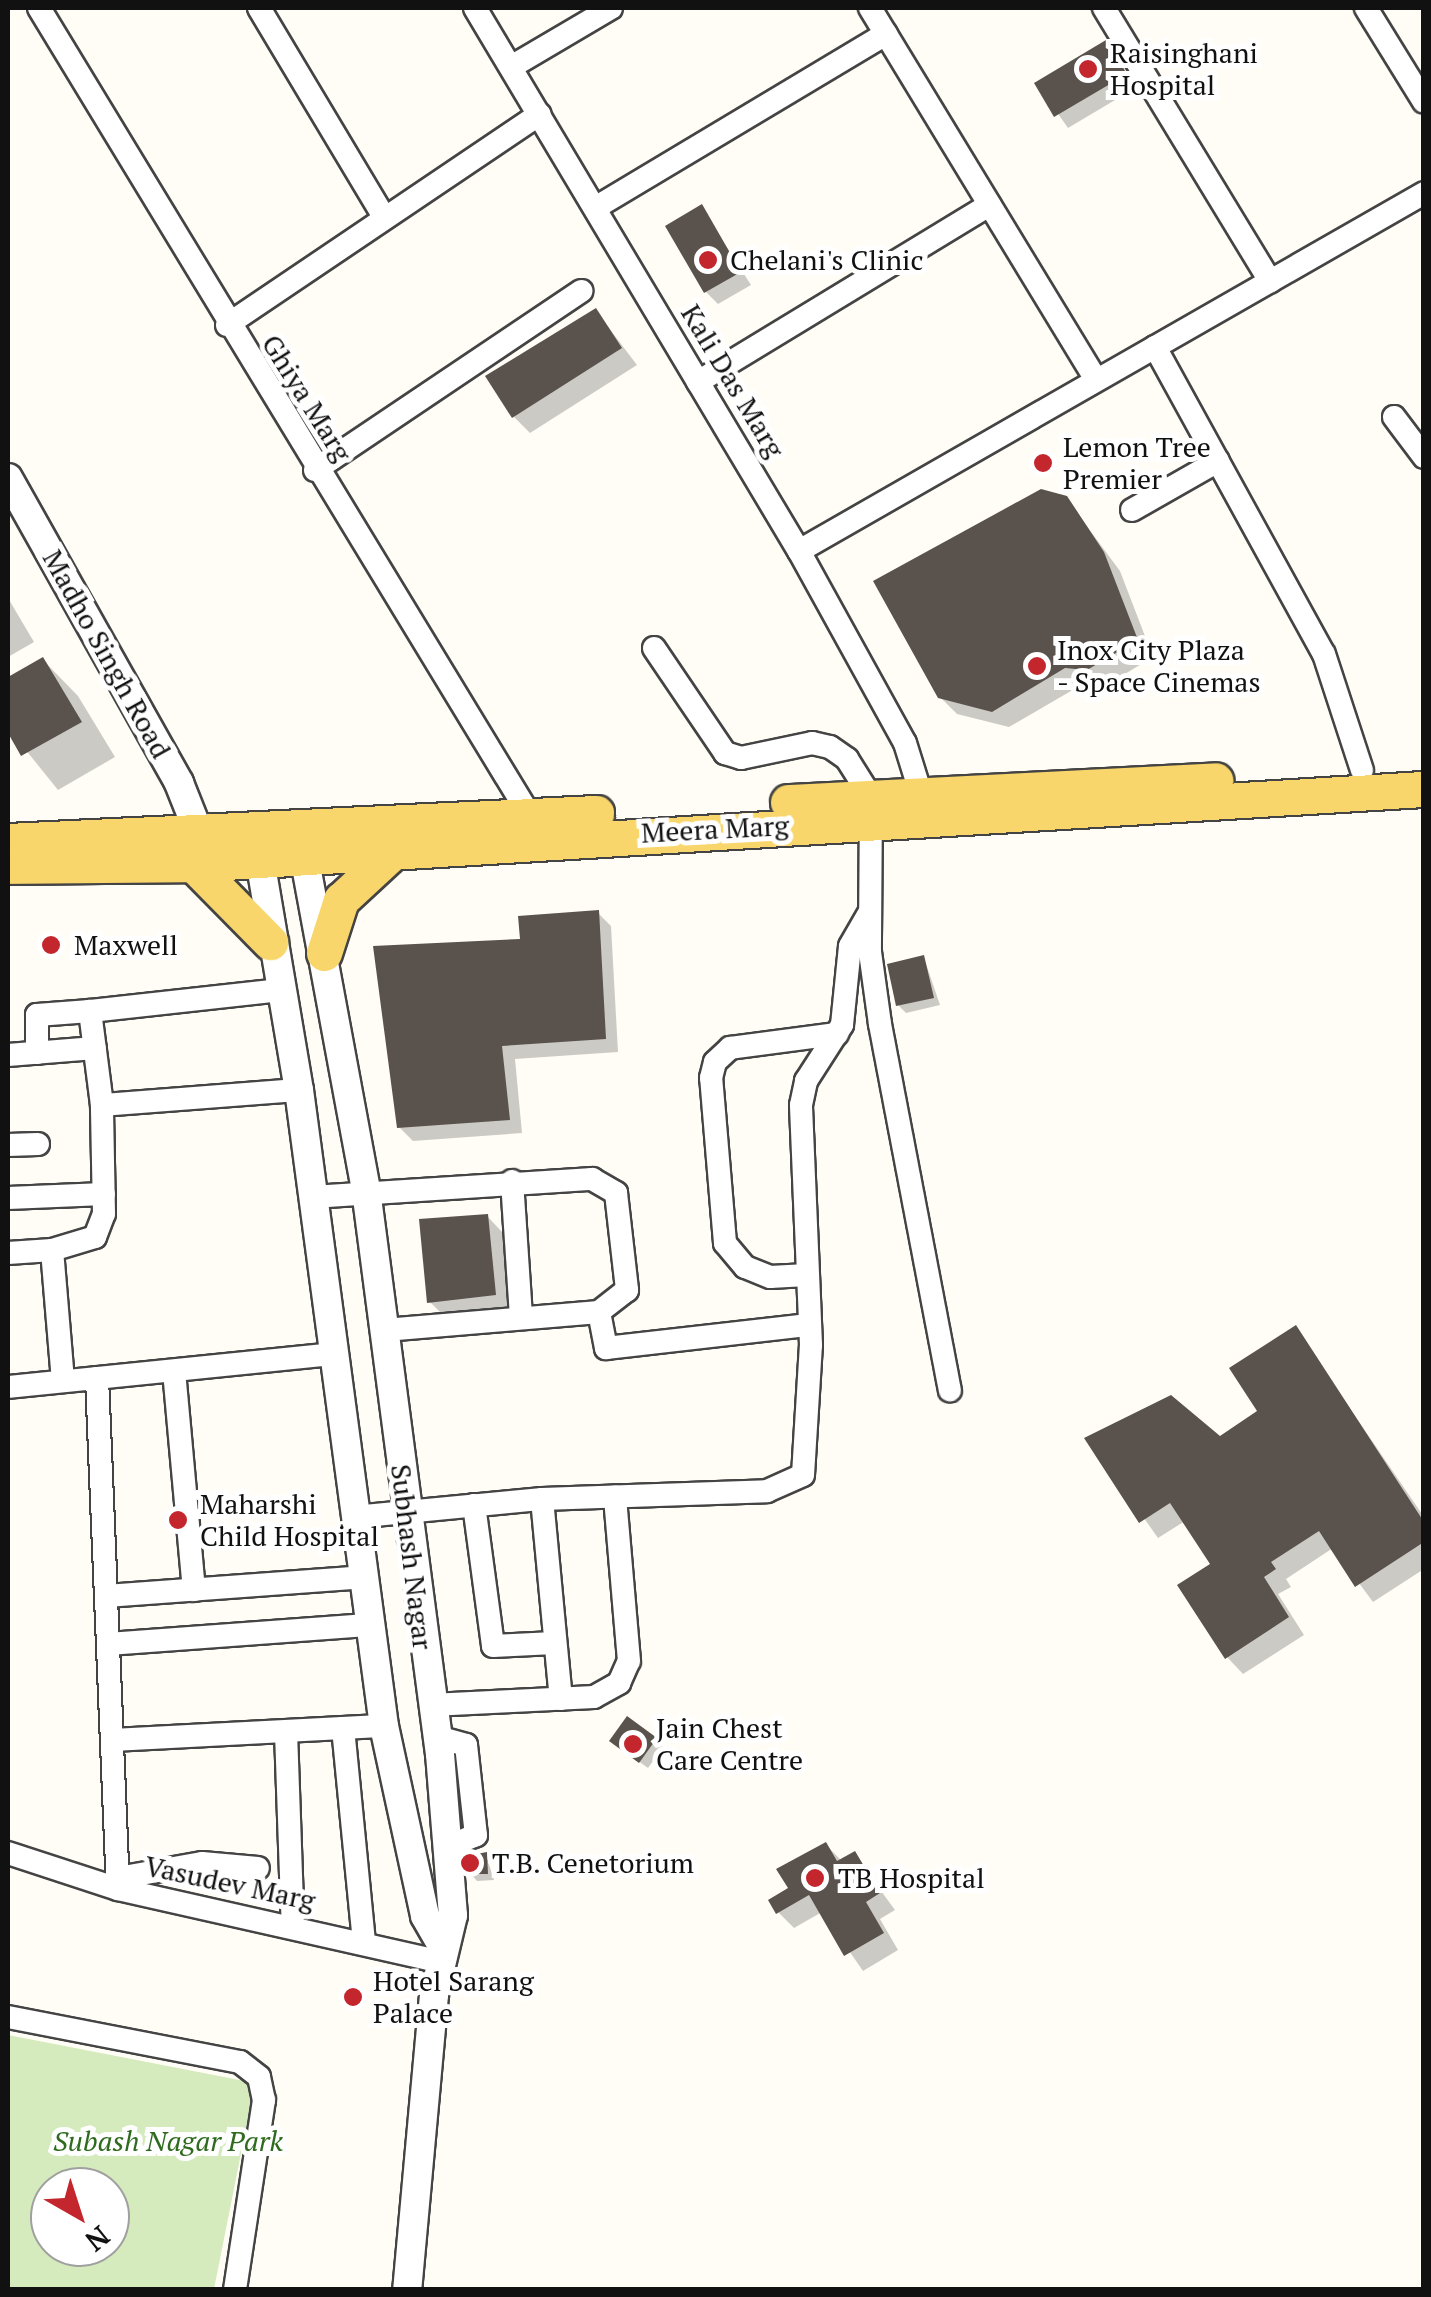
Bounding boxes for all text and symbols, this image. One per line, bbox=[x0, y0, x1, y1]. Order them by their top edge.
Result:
place label: Raisinghani Hospital bbox=[1110, 36, 1258, 102]
marker: Raisinghani Hospital bbox=[1075, 56, 1101, 82]
place label: Chelani's Clinic bbox=[730, 243, 924, 277]
marker: Chelani's Clinic bbox=[695, 247, 721, 273]
street label: Kali Das Marg bbox=[674, 298, 792, 464]
street label: Ghiya Marg bbox=[255, 328, 359, 468]
place label: Lemon Tree Premier bbox=[1063, 430, 1211, 496]
marker: Lemon Tree Premier bbox=[1032, 452, 1054, 474]
street label: Madho Singh Road bbox=[36, 544, 178, 764]
place label: Inox City Plaza - Space Cinemas bbox=[1057, 633, 1262, 699]
marker: Inox City Plaza - Space Cinemas bbox=[1026, 655, 1048, 677]
street label: Meera Marg bbox=[640, 808, 790, 850]
place label: Maxwell bbox=[74, 928, 178, 962]
marker: Maxwell bbox=[38, 932, 64, 958]
street label: Subhash Nagar bbox=[384, 1462, 440, 1652]
place label: Maharshi Child Hospital bbox=[200, 1487, 379, 1553]
marker: Maharshi Child Hospital bbox=[165, 1507, 191, 1533]
place label: Jain Chest Care Centre bbox=[656, 1711, 803, 1777]
marker: Jain Chest Care Centre bbox=[620, 1731, 646, 1757]
place label: T.B. Cenetorium bbox=[492, 1846, 695, 1880]
street label: Vasudev Marg bbox=[142, 1849, 318, 1917]
marker: T.B. Cenetorium bbox=[457, 1850, 483, 1876]
place label: TB Hospital bbox=[838, 1861, 985, 1895]
marker: TB Hospital bbox=[802, 1865, 828, 1891]
place label: Hotel Sarang Palace bbox=[373, 1964, 534, 2030]
marker: Hotel Sarang Palace bbox=[342, 1986, 364, 2008]
park label: Subash Nagar Park bbox=[53, 2124, 283, 2158]
north arrow bbox=[30, 2167, 130, 2267]
text: N bbox=[78, 2218, 118, 2260]

